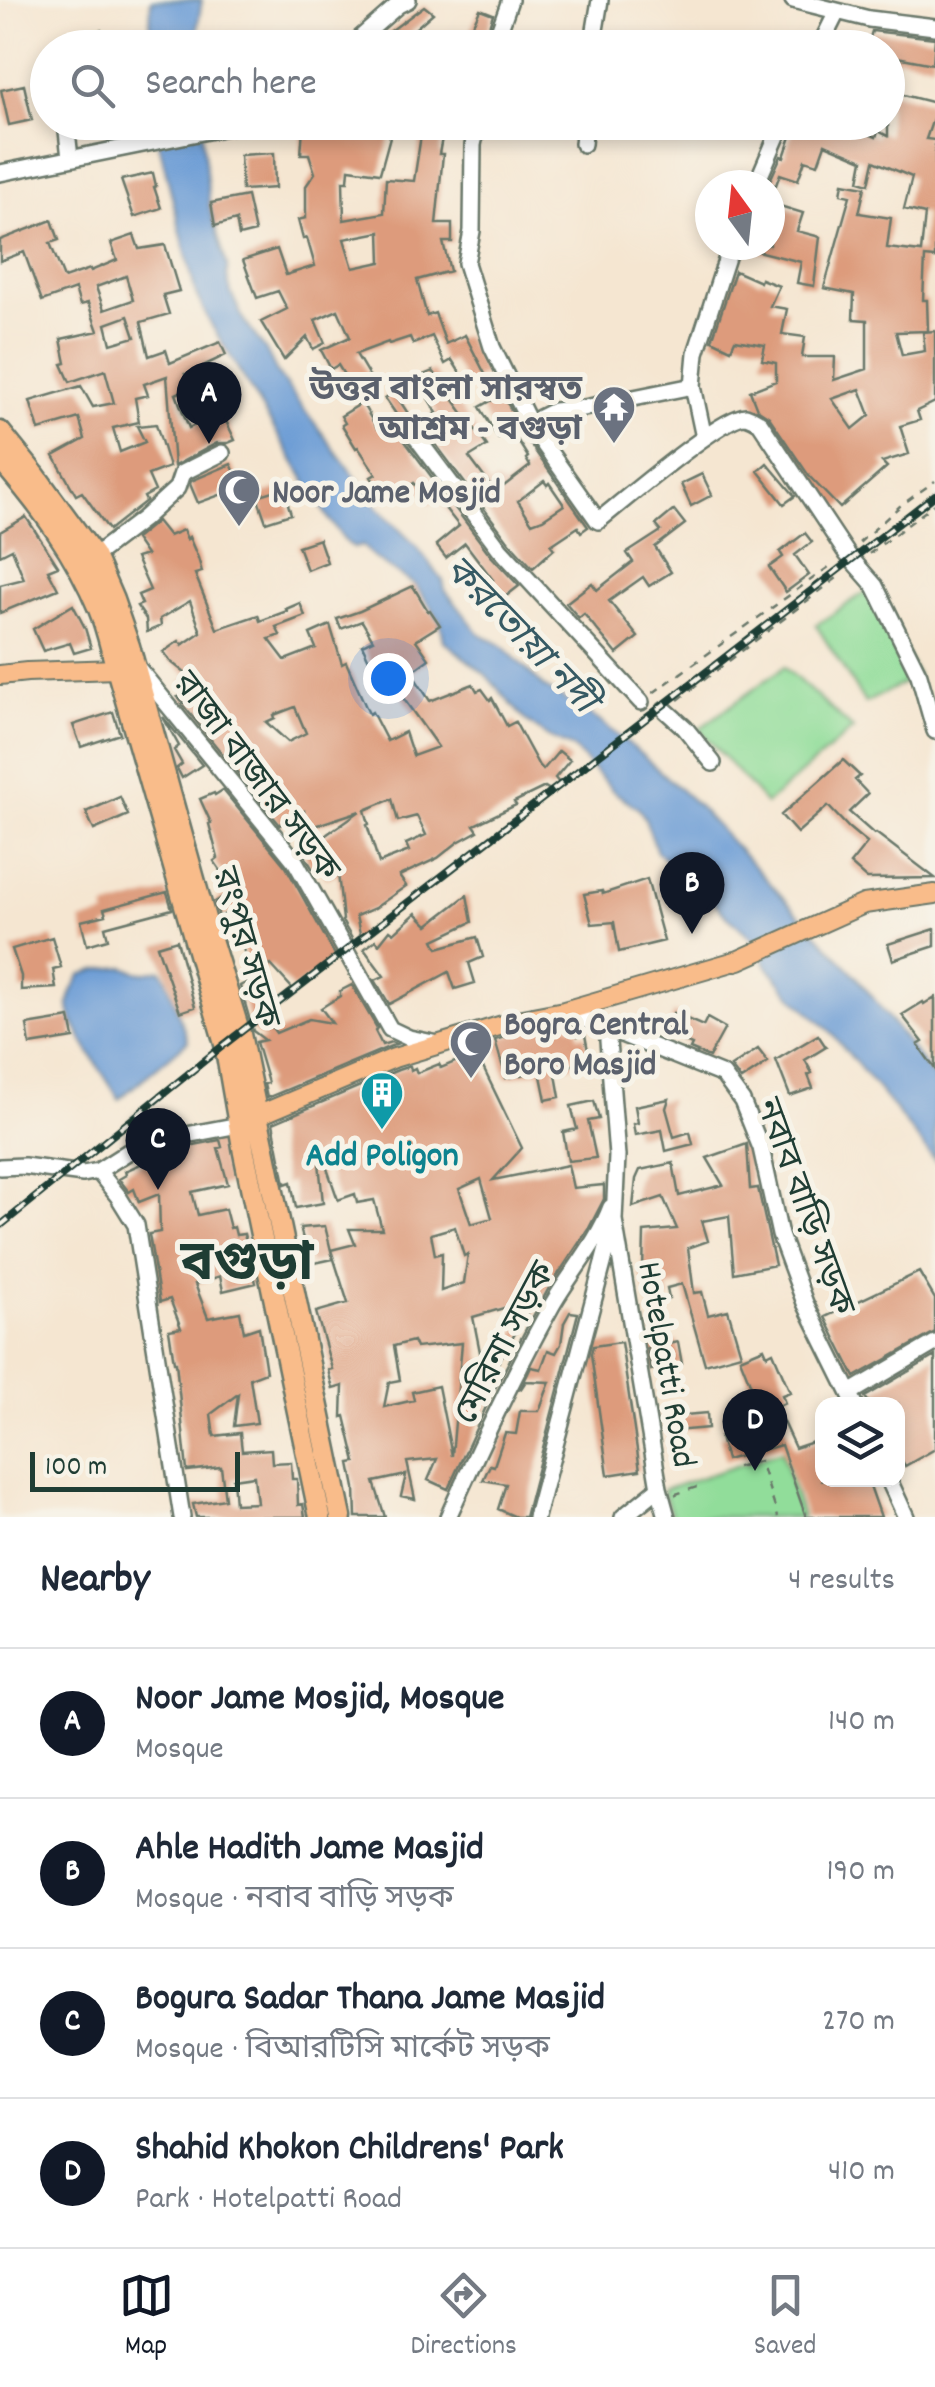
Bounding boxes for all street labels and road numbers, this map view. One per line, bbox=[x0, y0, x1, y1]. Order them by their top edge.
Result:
street label: রাজা বাজার সড়ক bbox=[158, 662, 350, 894]
street label: রংপুর সড়ক bbox=[196, 861, 290, 1035]
street label: নবাব বাড়ি সড়ক bbox=[740, 1091, 865, 1324]
street label: মেরিনা সড়ক bbox=[444, 1254, 572, 1434]
street label: Hotelpatti Road bbox=[621, 1258, 707, 1472]

